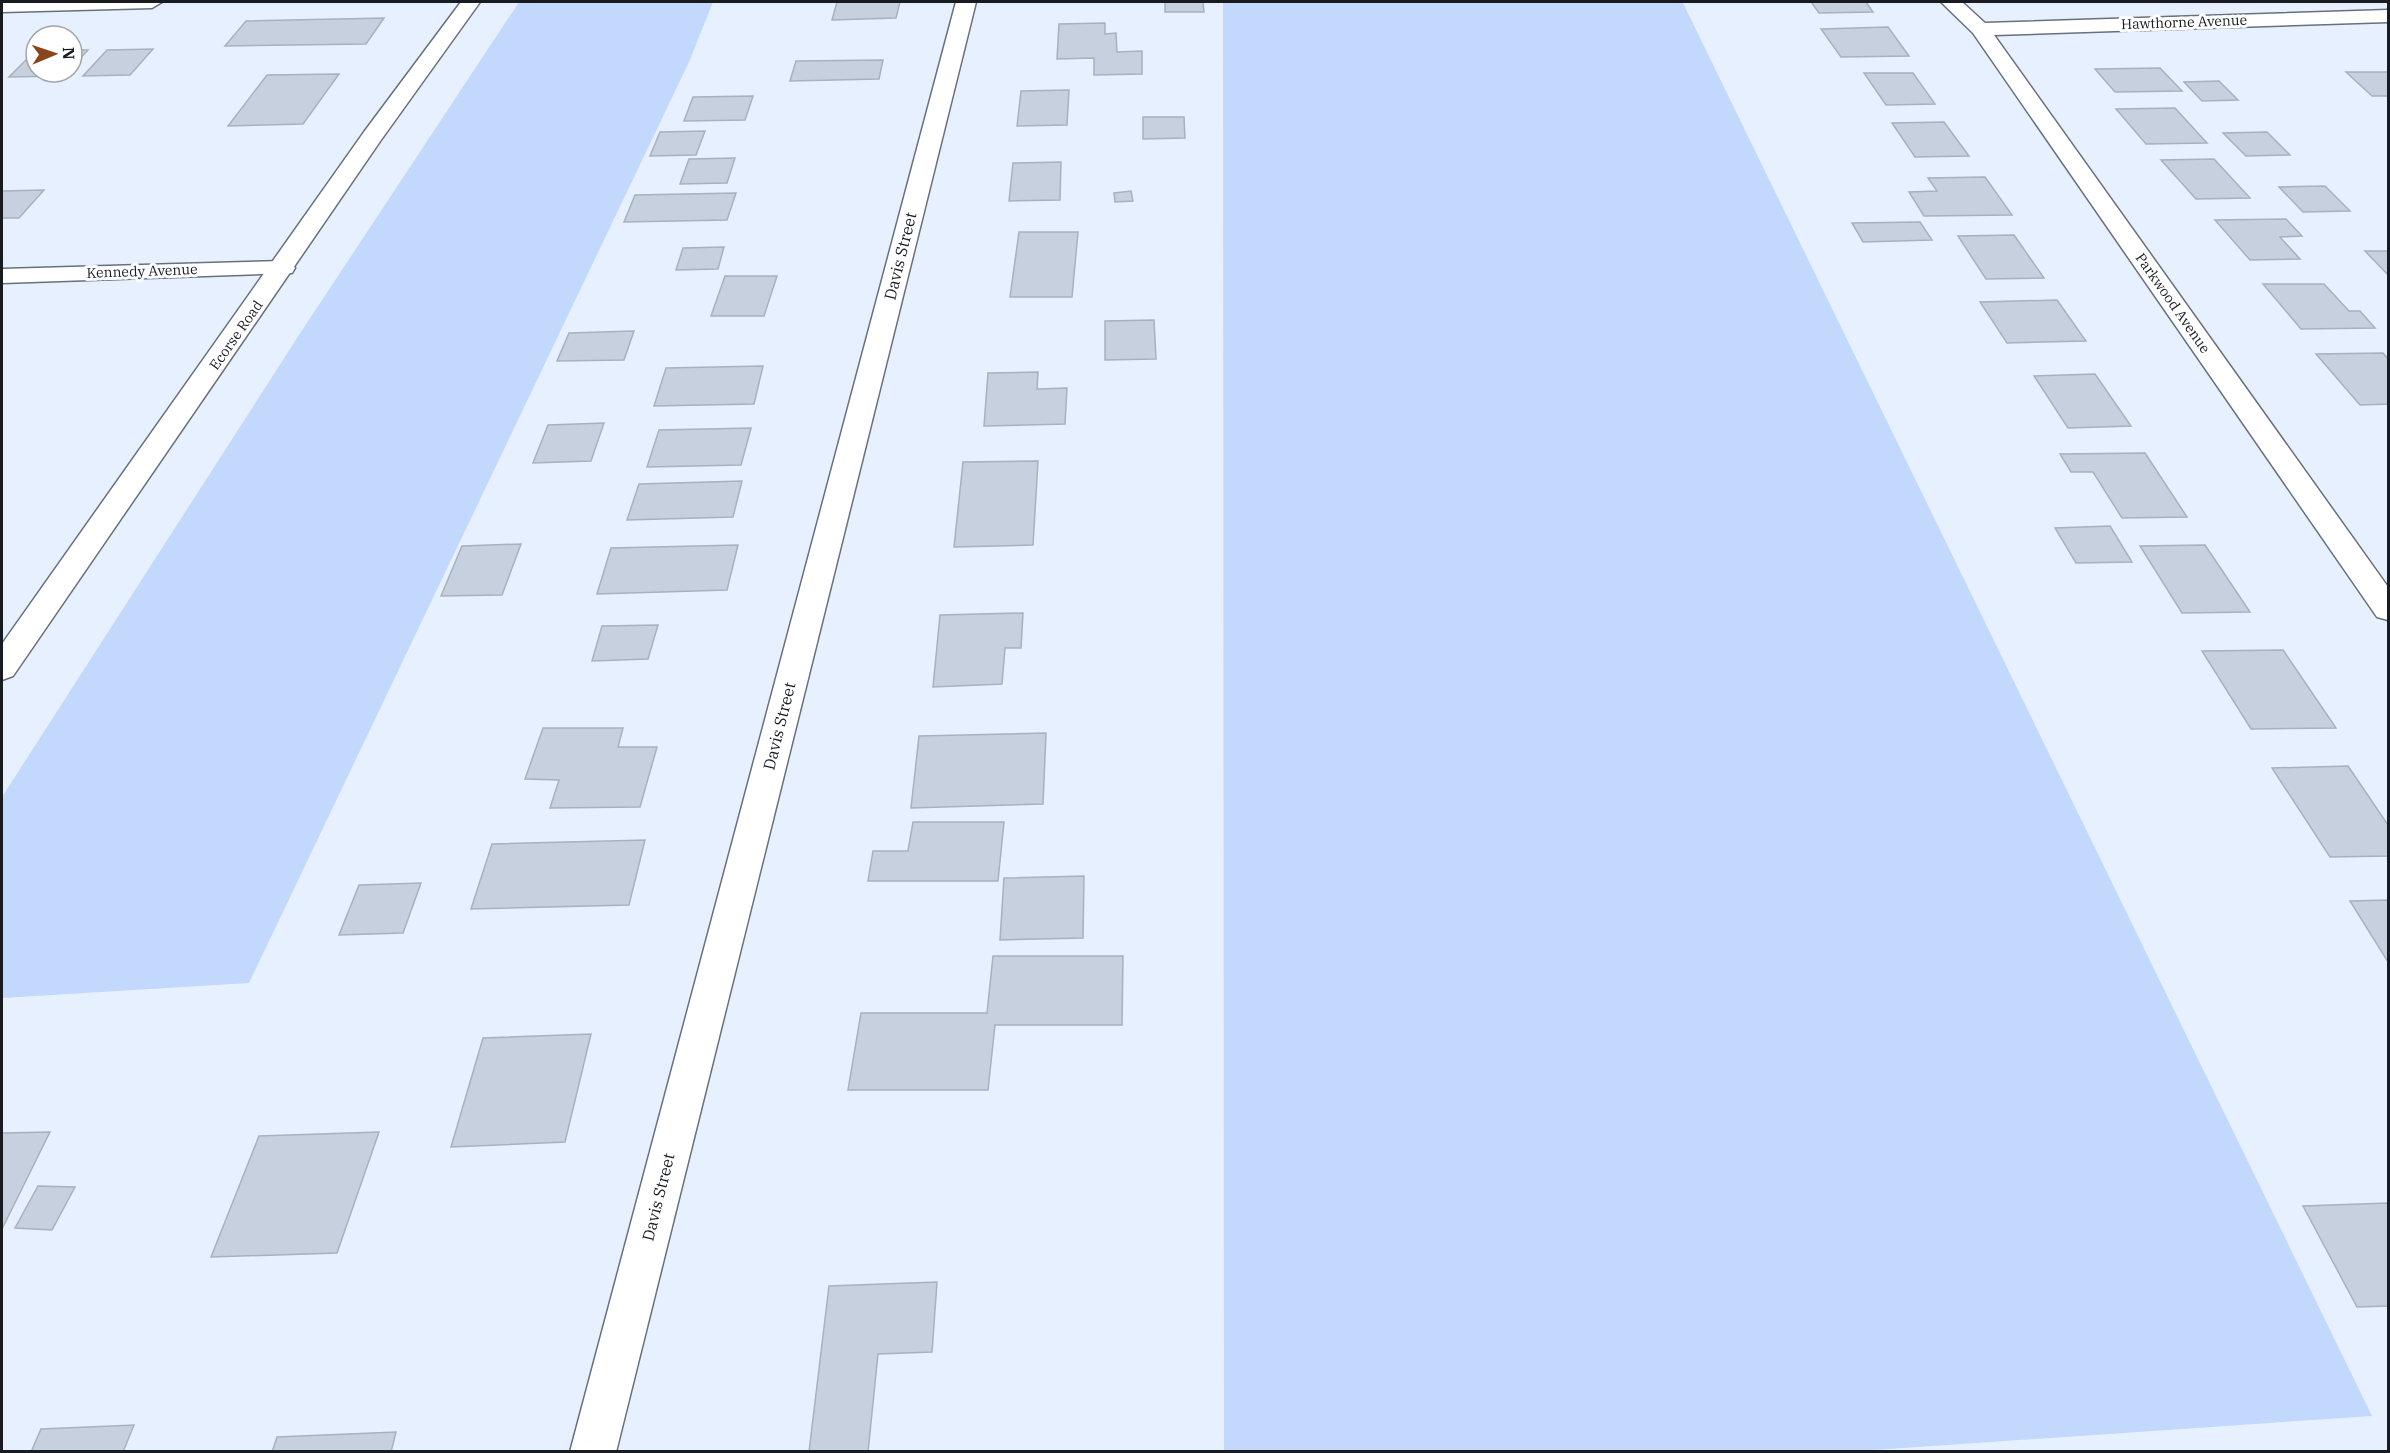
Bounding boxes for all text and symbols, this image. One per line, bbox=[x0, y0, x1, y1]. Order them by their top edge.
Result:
street label: Hawthorne Avenue bbox=[2121, 11, 2247, 33]
north arrow bbox=[24, 24, 84, 84]
text: N bbox=[59, 47, 79, 60]
street label: Davis Street bbox=[879, 210, 921, 302]
street label: Parkwood Avenue bbox=[2132, 249, 2214, 357]
street label: Kennedy Avenue bbox=[86, 260, 198, 282]
street label: Ecorse Road bbox=[205, 296, 267, 373]
street label: Davis Street bbox=[758, 680, 800, 772]
street label: Davis Street bbox=[637, 1151, 679, 1243]

